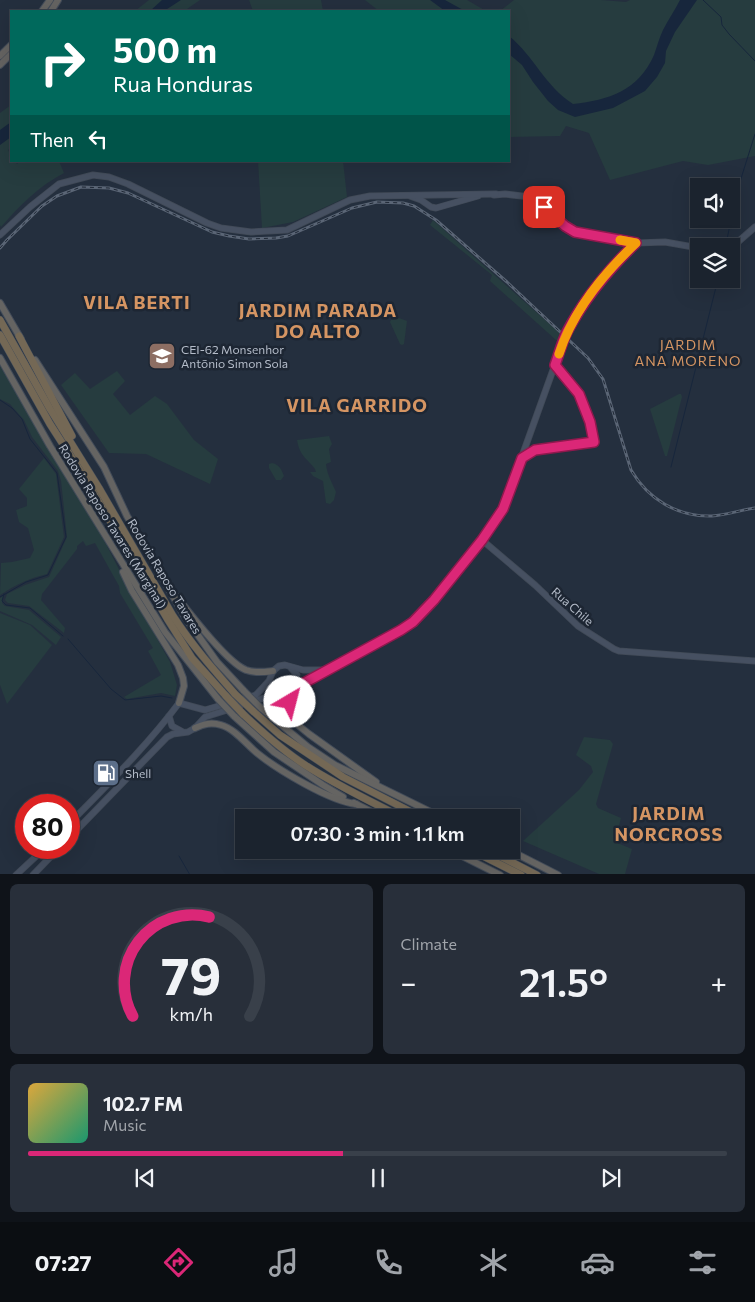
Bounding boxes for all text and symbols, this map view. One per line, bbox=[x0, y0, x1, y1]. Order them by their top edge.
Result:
text: 500 m bbox=[113, 27, 217, 70]
icon: right bbox=[30, 30, 95, 95]
text: Rua Honduras bbox=[113, 70, 253, 97]
icon: left bbox=[84, 125, 112, 153]
text: Then bbox=[30, 128, 74, 151]
map controls bbox=[690, 178, 740, 288]
button: sound bbox=[690, 178, 740, 228]
pin bbox=[523, 186, 565, 228]
icon: arrive bbox=[530, 193, 558, 221]
button: layers bbox=[690, 238, 740, 288]
district label: VILA BERTI bbox=[83, 291, 191, 313]
district label: JARDIM PARADA DO ALTO bbox=[239, 299, 397, 342]
district label: JARDIM ANA MORENO bbox=[635, 336, 741, 369]
school or university icon: CEI-62 Monsenhor Antõnio Simon Sola bbox=[147, 341, 177, 371]
place label: CEI-62 Monsenhor Antõnio Simon Sola bbox=[181, 342, 288, 370]
district label: VILA GARRIDO bbox=[286, 394, 428, 416]
street label: Rodovia Raposo Tavares (Marginal) bbox=[56, 441, 170, 611]
street label: Rodovia Raposo Tavares bbox=[125, 516, 205, 636]
street label: Rua Chile bbox=[549, 584, 597, 628]
position arrow bbox=[263, 675, 315, 727]
fuel station icon: Shell bbox=[91, 758, 121, 788]
place label: Shell bbox=[125, 766, 151, 780]
speed limit sign: 80 bbox=[15, 794, 80, 859]
district label: JARDIM NORCROSS bbox=[615, 802, 723, 845]
text: 07:30 · 3 min · 1.1 km bbox=[291, 822, 464, 845]
text: Climate bbox=[401, 934, 457, 953]
text: 79 bbox=[161, 942, 221, 1006]
text: 21.5° bbox=[519, 958, 608, 1005]
text: − bbox=[401, 965, 416, 999]
text: + bbox=[711, 965, 727, 999]
text: km/h bbox=[170, 1003, 213, 1025]
text: 102.7 FM bbox=[103, 1092, 183, 1115]
text: Music bbox=[103, 1115, 147, 1134]
icon: previous bbox=[131, 1164, 159, 1192]
icon: pause bbox=[364, 1164, 392, 1192]
icon: next bbox=[597, 1164, 625, 1192]
icon: directions bbox=[161, 1245, 196, 1280]
icon: music bbox=[266, 1245, 301, 1280]
icon: phone bbox=[371, 1245, 406, 1280]
icon: climate bbox=[476, 1245, 511, 1280]
icon: car bbox=[580, 1245, 615, 1280]
icon: filters bbox=[685, 1245, 720, 1280]
text: 07:27 bbox=[35, 1249, 92, 1276]

